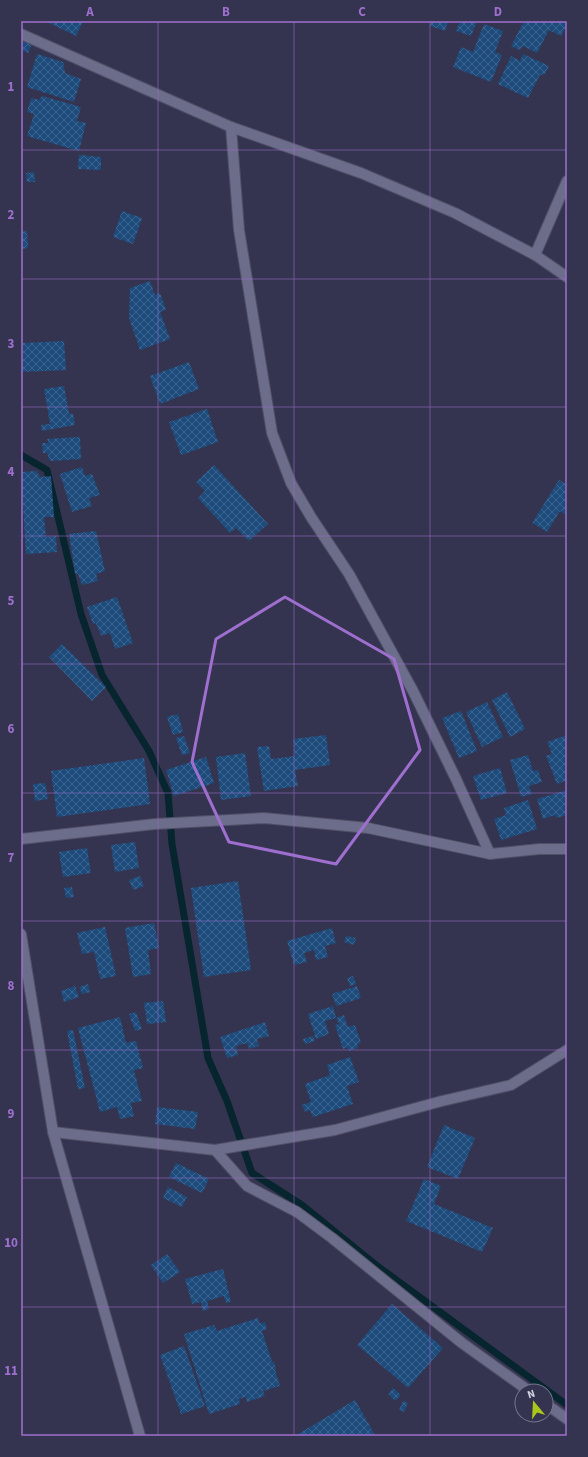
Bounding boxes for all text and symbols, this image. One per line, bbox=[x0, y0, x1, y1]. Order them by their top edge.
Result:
text: A bbox=[85, 3, 94, 21]
text: B bbox=[222, 3, 230, 21]
text: C bbox=[358, 3, 366, 21]
text: D bbox=[494, 3, 502, 21]
text: 1 bbox=[8, 78, 15, 96]
text: 2 bbox=[8, 206, 15, 224]
text: 3 bbox=[8, 335, 15, 353]
text: 4 bbox=[8, 463, 15, 481]
text: 5 bbox=[8, 592, 15, 610]
text: 6 bbox=[8, 720, 15, 738]
text: 7 bbox=[8, 849, 15, 867]
text: 8 bbox=[8, 977, 15, 995]
text: 9 bbox=[8, 1105, 15, 1123]
text: 10 bbox=[4, 1234, 18, 1252]
text: 11 bbox=[4, 1362, 18, 1380]
north arrow bbox=[514, 1383, 554, 1423]
text: N bbox=[525, 1386, 537, 1402]

